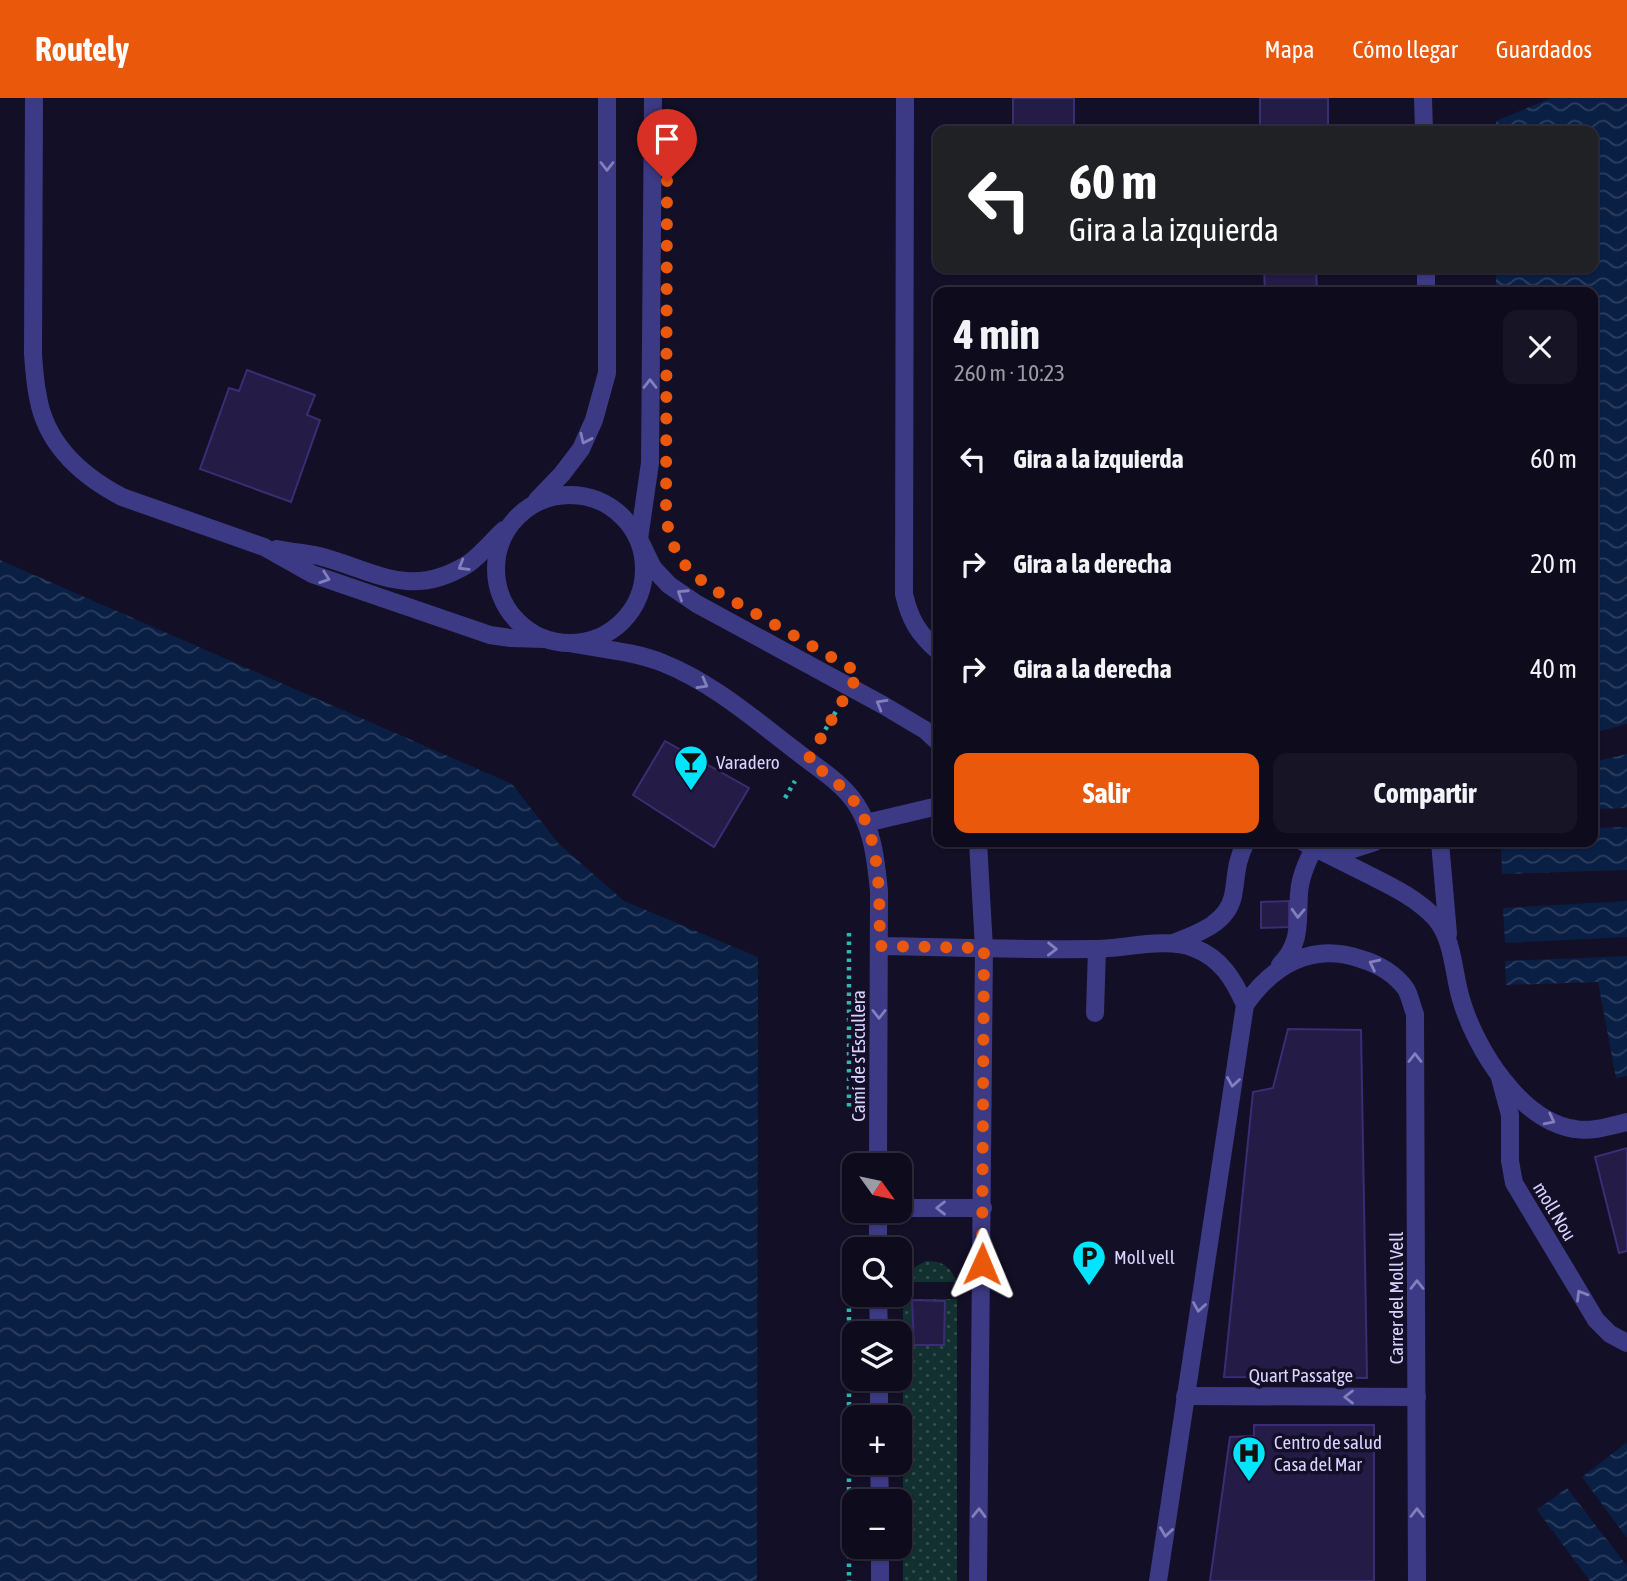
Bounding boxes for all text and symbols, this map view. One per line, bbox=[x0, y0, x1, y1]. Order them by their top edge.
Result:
text: Routely bbox=[35, 30, 129, 68]
text: Mapa bbox=[1265, 36, 1314, 63]
text: Cómo llegar bbox=[1352, 36, 1458, 63]
text: Guardados bbox=[1496, 36, 1592, 63]
pin bbox=[637, 109, 697, 181]
icon: arrive bbox=[648, 120, 686, 158]
text: 60 m bbox=[1069, 153, 1157, 209]
icon: left bbox=[954, 154, 1045, 245]
one-way arrow bbox=[599, 161, 615, 172]
text: Gira a la izquierda bbox=[1069, 211, 1279, 248]
text: 4 min bbox=[954, 310, 1040, 358]
button: close bbox=[1503, 310, 1577, 384]
text: 260 m · 10:23 bbox=[954, 360, 1065, 386]
one-way arrow bbox=[642, 378, 658, 388]
one-way arrow bbox=[580, 432, 594, 444]
icon: left bbox=[954, 440, 992, 478]
text: Gira a la izquierda bbox=[1013, 444, 1184, 474]
text: 60 m bbox=[1530, 444, 1577, 474]
icon: right bbox=[954, 545, 992, 583]
text: Gira a la derecha bbox=[1013, 549, 1172, 579]
text: 20 m bbox=[1530, 549, 1577, 579]
one-way arrow bbox=[458, 558, 471, 571]
one-way arrow bbox=[319, 570, 331, 584]
one-way arrow bbox=[677, 589, 690, 602]
icon: right bbox=[954, 650, 992, 688]
text: Gira a la derecha bbox=[1013, 654, 1172, 684]
text: 40 m bbox=[1530, 654, 1577, 684]
one-way arrow bbox=[696, 676, 708, 689]
one-way arrow bbox=[876, 699, 889, 712]
bar icon: Varadero bbox=[672, 743, 710, 792]
place label: Varadero bbox=[716, 751, 780, 773]
button: Salir bbox=[954, 753, 1259, 833]
button: Compartir bbox=[1273, 753, 1577, 833]
one-way arrow bbox=[1291, 908, 1306, 919]
one-way arrow bbox=[1048, 941, 1058, 957]
one-way arrow bbox=[1369, 959, 1381, 973]
street label: Camí de s'Escullera bbox=[847, 990, 869, 1122]
one-way arrow bbox=[871, 1009, 887, 1020]
one-way arrow bbox=[1407, 1052, 1423, 1063]
one-way arrow bbox=[1226, 1076, 1241, 1088]
one-way arrow bbox=[1543, 1112, 1555, 1126]
north arrow bbox=[842, 1153, 912, 1223]
map controls bbox=[842, 1153, 912, 1559]
street label: moll Nou bbox=[1529, 1178, 1581, 1244]
one-way arrow bbox=[935, 1200, 946, 1216]
position arrow bbox=[945, 1227, 1019, 1301]
street label: Carrer del Moll Vell bbox=[1385, 1232, 1407, 1364]
button: search bbox=[842, 1237, 912, 1307]
parking icon: Moll vell bbox=[1070, 1238, 1108, 1287]
place label: Moll vell bbox=[1114, 1246, 1175, 1268]
one-way arrow bbox=[1409, 1280, 1425, 1290]
one-way arrow bbox=[1576, 1290, 1589, 1303]
one-way arrow bbox=[1192, 1301, 1207, 1313]
button: layers bbox=[842, 1321, 912, 1391]
street label: Quart Passatge bbox=[1249, 1364, 1353, 1386]
one-way arrow bbox=[1343, 1389, 1354, 1405]
button: + bbox=[842, 1405, 912, 1475]
place label: Centro de salud Casa del Mar bbox=[1274, 1431, 1382, 1475]
hospital icon: Centro de salud Casa del Mar bbox=[1230, 1434, 1268, 1483]
button: − bbox=[842, 1489, 912, 1559]
one-way arrow bbox=[971, 1507, 987, 1518]
one-way arrow bbox=[1409, 1507, 1425, 1518]
one-way arrow bbox=[1158, 1526, 1173, 1538]

